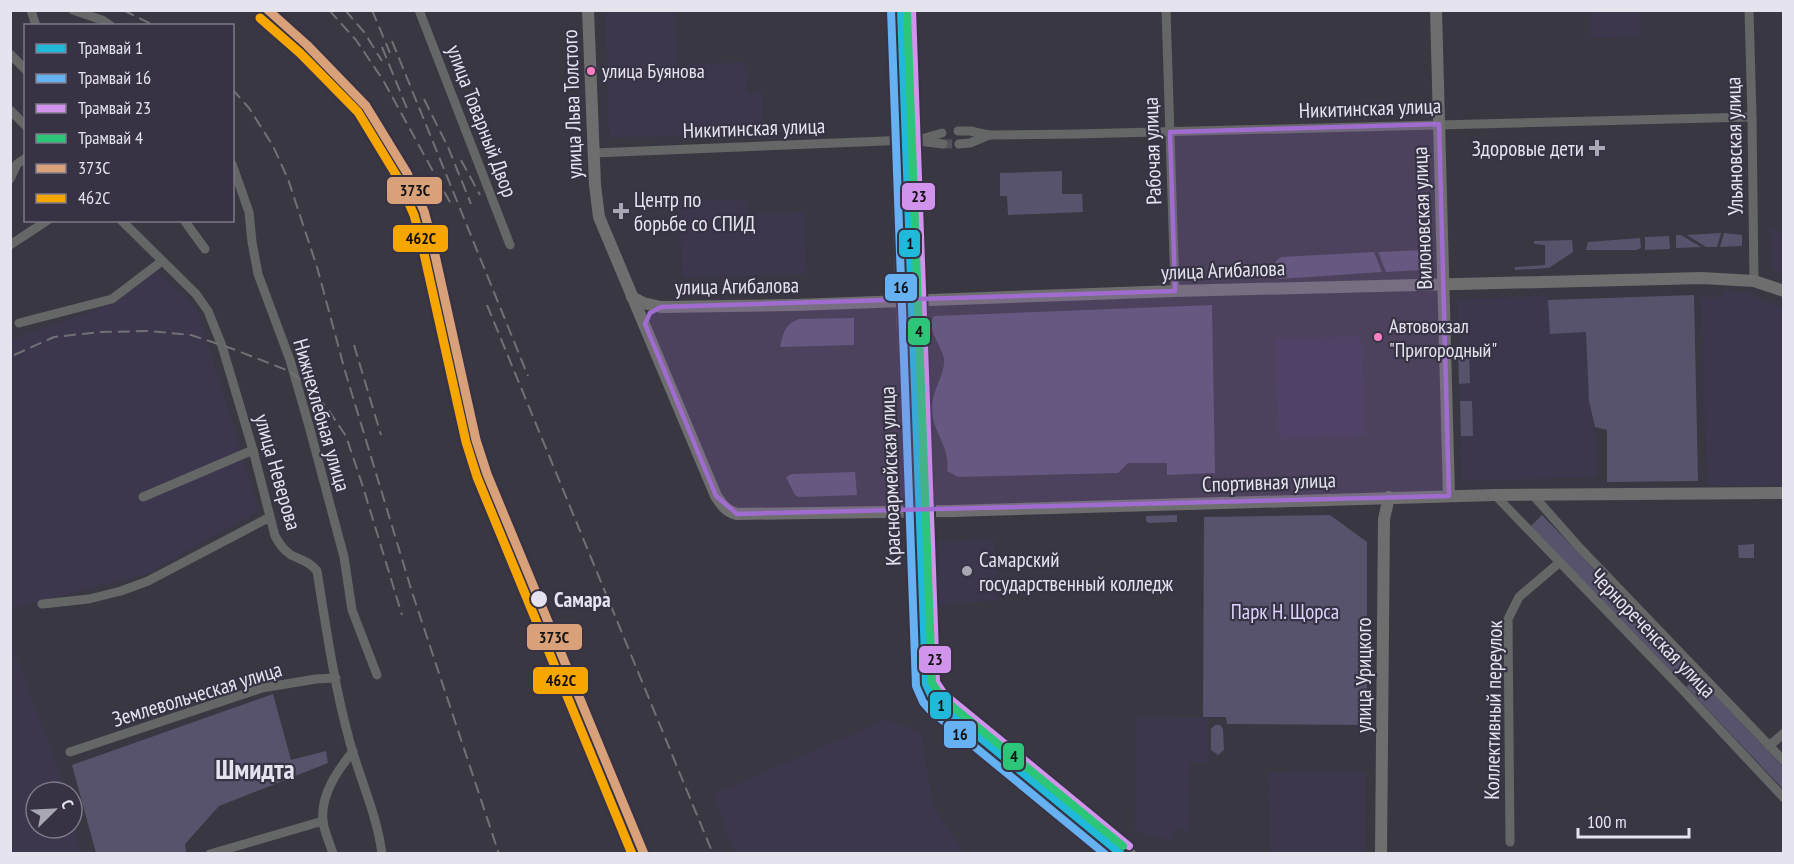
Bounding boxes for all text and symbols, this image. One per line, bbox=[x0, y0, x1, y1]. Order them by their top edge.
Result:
legend bbox=[24, 24, 234, 222]
street label: улица Льва Толстого bbox=[556, 29, 588, 179]
text: Трамвай 1 bbox=[78, 36, 143, 59]
street label: улица Товарный Двор bbox=[441, 41, 523, 201]
place label: улица Буянова bbox=[602, 58, 705, 84]
marker: улица Буянова bbox=[585, 65, 597, 77]
text: Трамвай 16 bbox=[78, 66, 151, 89]
street label: Ульяновская улица bbox=[1719, 76, 1749, 216]
street label: Никитинская улица bbox=[1298, 92, 1442, 124]
text: Трамвай 23 bbox=[78, 96, 151, 119]
street label: Рабочая улица bbox=[1137, 97, 1167, 205]
street label: Никитинская улица bbox=[682, 112, 826, 144]
text: Трамвай 4 bbox=[78, 126, 143, 149]
place label: Здоровые дети bbox=[1472, 135, 1584, 162]
marker: Здоровые дети bbox=[1588, 139, 1606, 157]
street label: Вилоновская улица bbox=[1406, 146, 1438, 290]
text: 373C bbox=[78, 156, 111, 179]
line badge: 373C bbox=[386, 176, 443, 205]
text: 373C bbox=[400, 180, 431, 200]
line badge: 23 bbox=[901, 182, 936, 211]
text: 462С bbox=[78, 186, 111, 209]
place label: Центр по борьбе со СПИД bbox=[634, 186, 756, 237]
text: 23 bbox=[911, 186, 927, 206]
marker: Центр по борьбе со СПИД bbox=[612, 202, 630, 220]
line badge: 462С bbox=[392, 224, 449, 253]
text: 462С bbox=[406, 228, 437, 248]
line badge: 1 bbox=[898, 229, 921, 258]
text: 1 bbox=[906, 233, 914, 253]
street label: улица Агибалова bbox=[1160, 254, 1286, 286]
street label: улица Агибалова bbox=[675, 271, 799, 301]
line badge: 16 bbox=[884, 273, 918, 302]
text: 16 bbox=[893, 277, 909, 297]
place label: Автовокзал "Пригородный" bbox=[1389, 313, 1497, 363]
line badge: 4 bbox=[907, 317, 931, 346]
text: 4 bbox=[915, 321, 923, 341]
marker: Автовокзал "Пригородный" bbox=[1372, 331, 1384, 343]
street label: Нижнехлебная улица bbox=[287, 336, 357, 494]
street label: Красноармейская улица bbox=[873, 386, 907, 566]
street label: улица Неверова bbox=[249, 411, 307, 533]
street label: Спортивная улица bbox=[1202, 466, 1336, 498]
place label: Самарский государственный колледж bbox=[979, 546, 1174, 597]
street label: Чернореченская улица bbox=[1584, 563, 1722, 703]
marker: Самарский государственный колледж bbox=[960, 564, 974, 578]
place label: Самара bbox=[554, 586, 611, 613]
marker: Самара bbox=[529, 589, 549, 609]
park label: Парк Н. Щорса bbox=[1231, 598, 1339, 625]
street label: улица Урицкого bbox=[1350, 617, 1377, 733]
street label: Коллективный переулок bbox=[1478, 620, 1508, 800]
line badge: 373C bbox=[526, 623, 583, 651]
text: 373C bbox=[539, 627, 570, 647]
line badge: 23 bbox=[918, 645, 952, 674]
text: 23 bbox=[927, 649, 943, 669]
street label: Землевольческая улица bbox=[109, 655, 285, 733]
line badge: 462С bbox=[532, 666, 589, 695]
text: 462С bbox=[546, 670, 577, 690]
line badge: 1 bbox=[929, 691, 952, 720]
text: 1 bbox=[937, 695, 945, 715]
line badge: 16 bbox=[943, 720, 977, 749]
text: 16 bbox=[952, 724, 968, 744]
line badge: 4 bbox=[1002, 742, 1025, 771]
text: 4 bbox=[1010, 746, 1018, 766]
district label: Шмидта bbox=[215, 752, 295, 786]
north arrow bbox=[24, 780, 84, 840]
text: С bbox=[57, 796, 79, 812]
scale bar bbox=[1578, 801, 1689, 839]
text: 100 m bbox=[1587, 810, 1627, 833]

